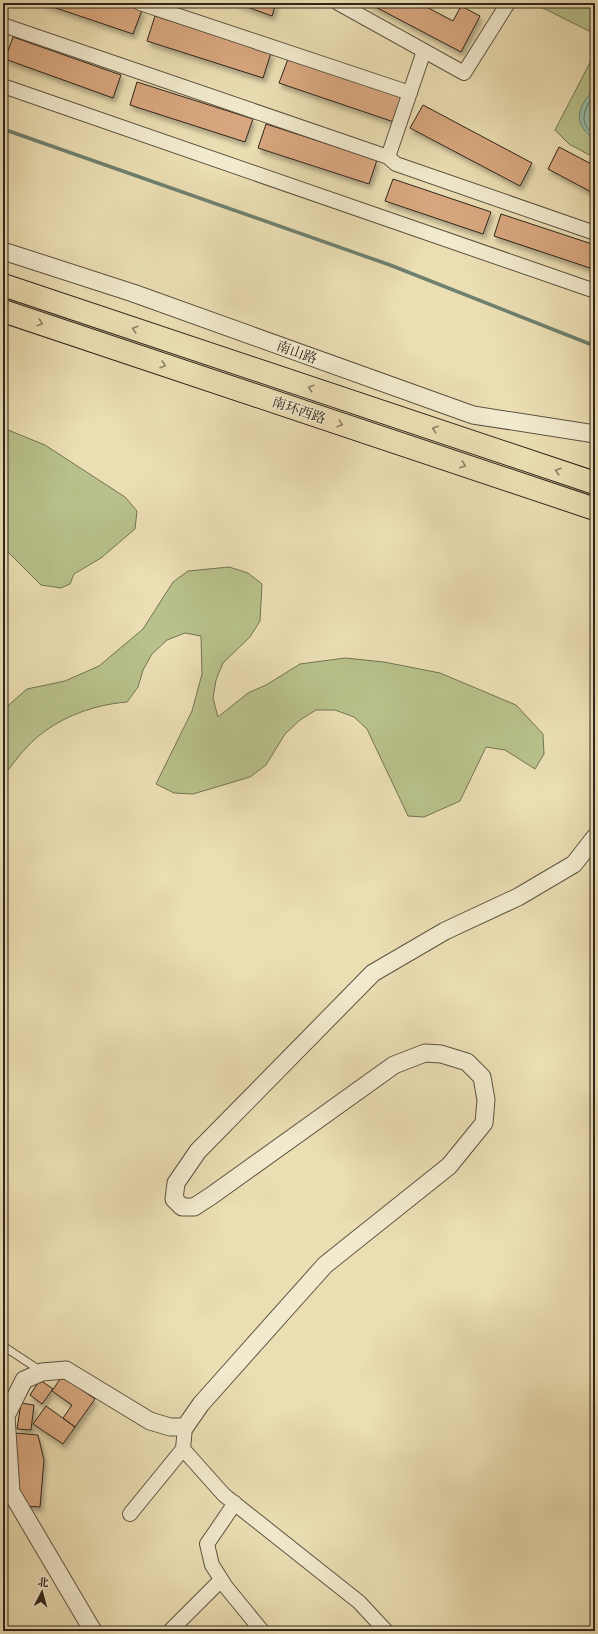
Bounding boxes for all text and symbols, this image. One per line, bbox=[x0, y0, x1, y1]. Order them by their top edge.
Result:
one-way arrow bbox=[36, 318, 43, 327]
one-way arrow bbox=[132, 326, 139, 334]
street label: 南山路 bbox=[274, 336, 320, 368]
one-way arrow bbox=[160, 360, 167, 368]
one-way arrow bbox=[308, 384, 315, 393]
street label: 南环西路 bbox=[270, 392, 328, 428]
one-way arrow bbox=[336, 419, 343, 427]
one-way arrow bbox=[431, 426, 438, 434]
one-way arrow bbox=[459, 460, 466, 469]
one-way arrow bbox=[555, 467, 562, 475]
north arrow bbox=[22, 1572, 62, 1612]
text: 北 bbox=[37, 1575, 49, 1590]

